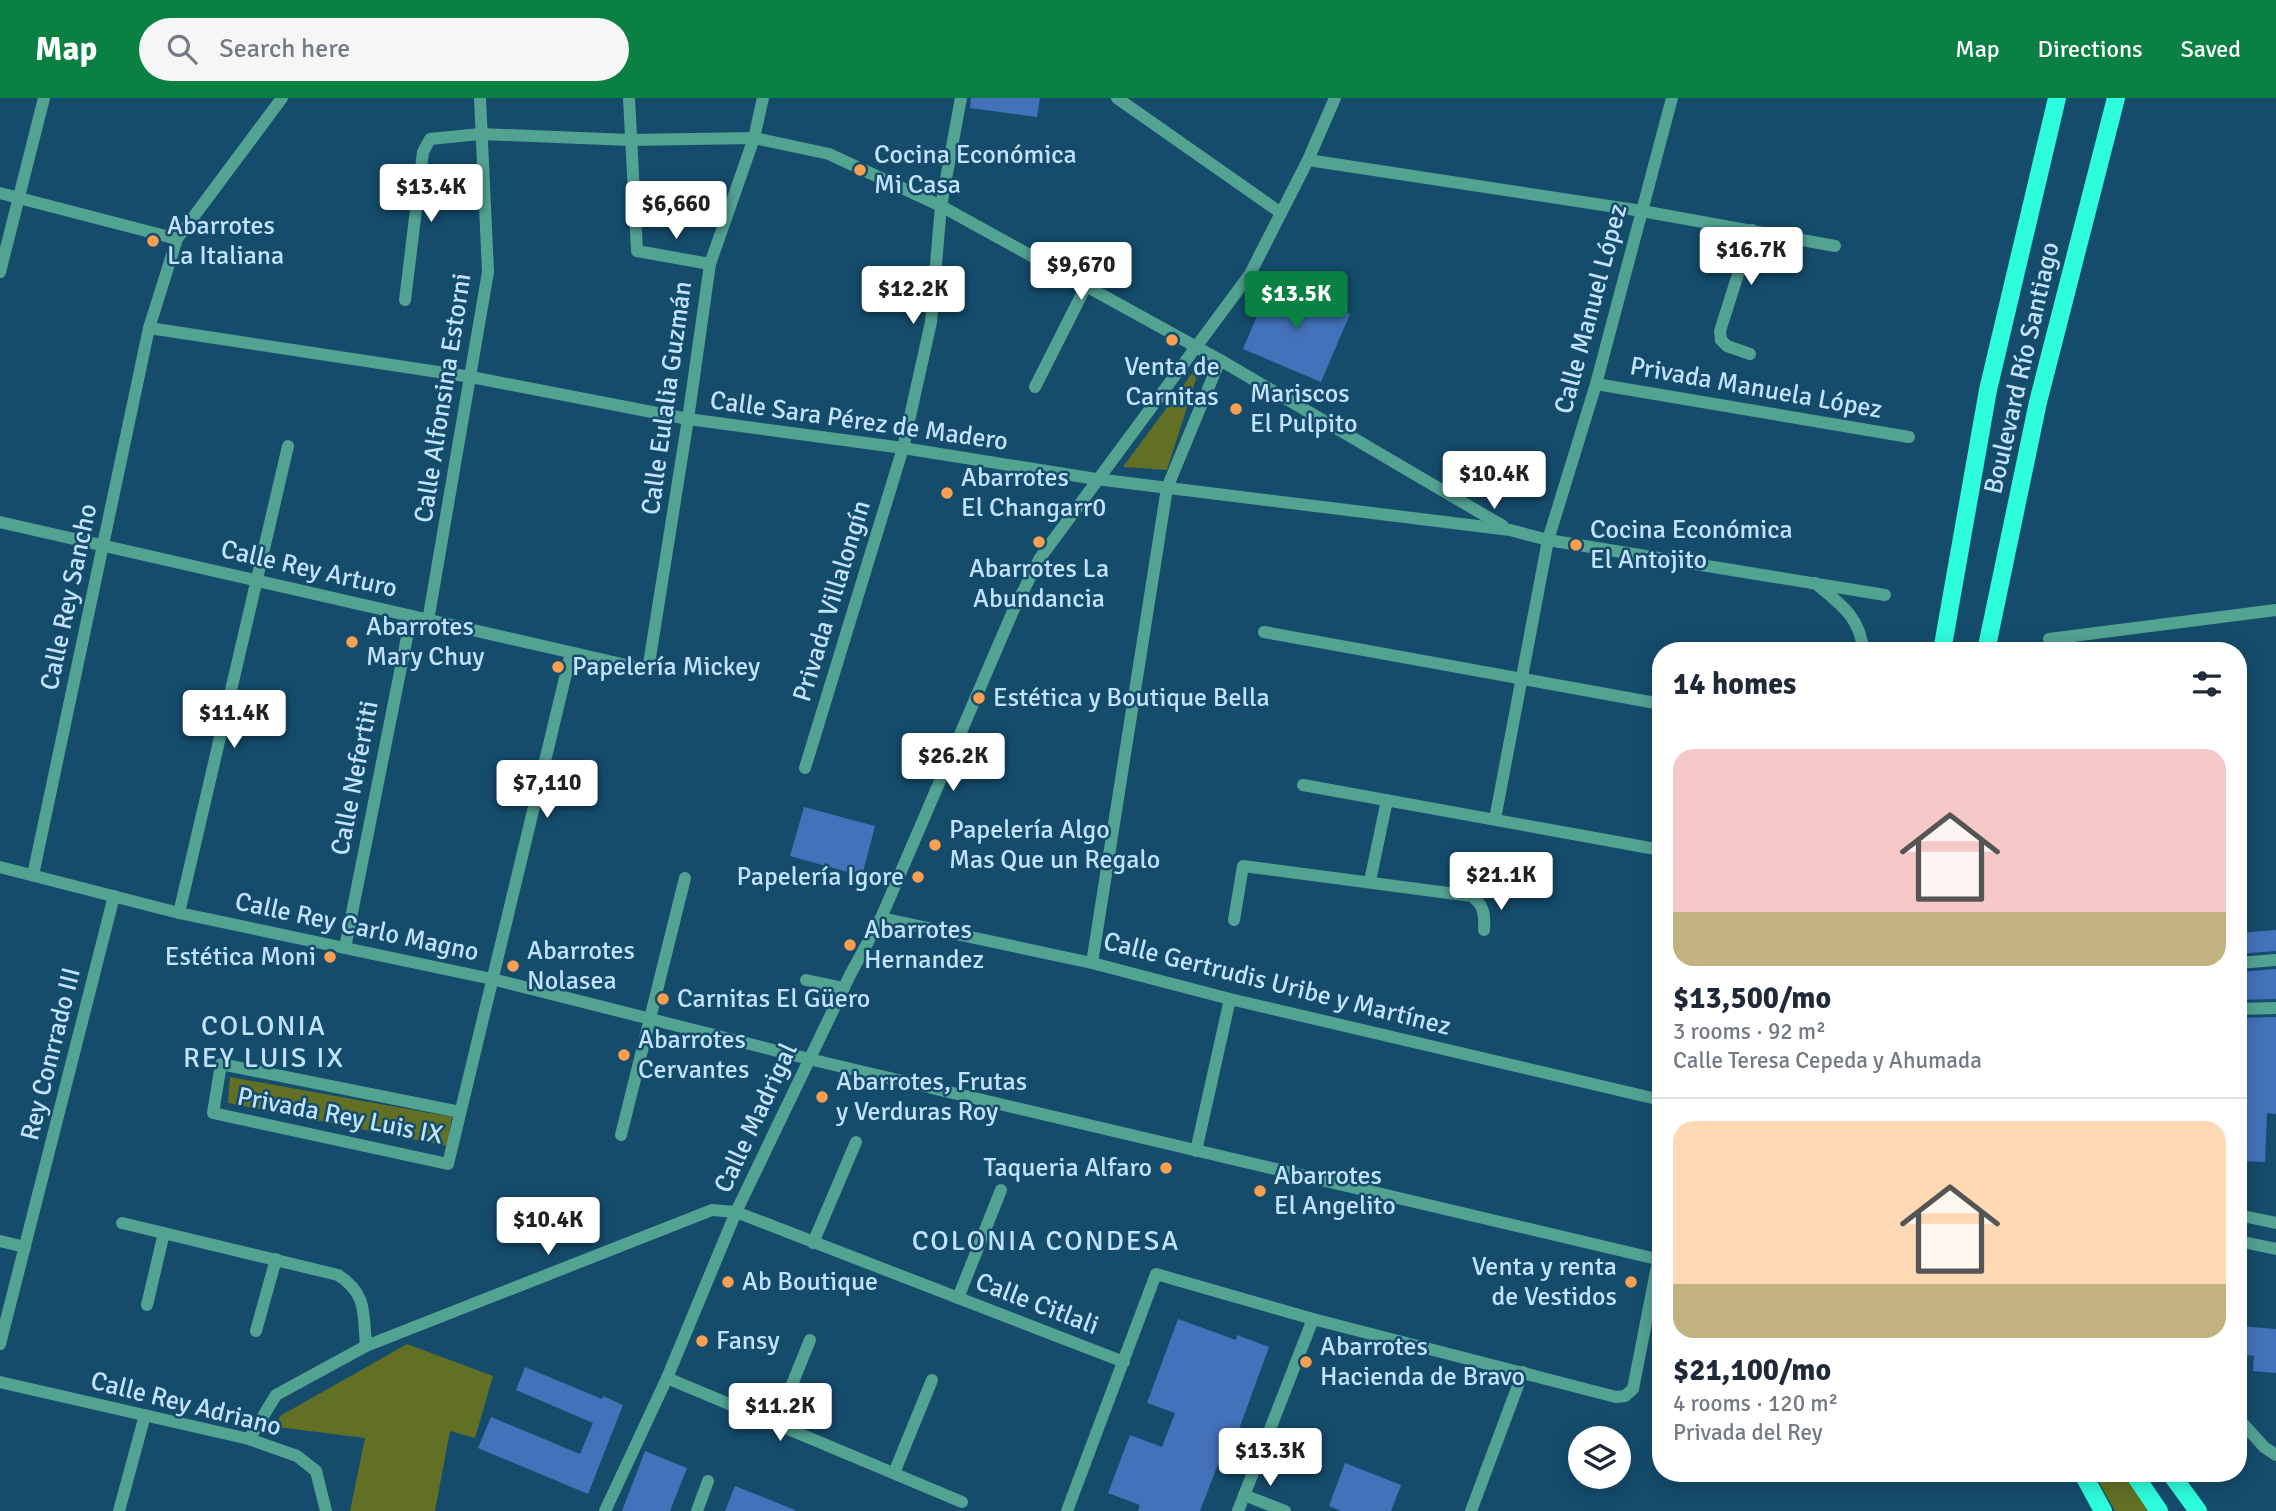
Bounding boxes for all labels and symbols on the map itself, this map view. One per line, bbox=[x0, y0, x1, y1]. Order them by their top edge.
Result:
place label: Cocina Económica Mi Casa bbox=[874, 139, 1077, 201]
marker: Cocina Económica Mi Casa bbox=[852, 162, 868, 178]
pin: $13.4K bbox=[374, 164, 488, 224]
pin: $6,660 bbox=[619, 181, 733, 241]
street label: Calle Manuel López bbox=[1548, 201, 1634, 417]
place label: Abarrotes La Italiana bbox=[167, 210, 284, 272]
pin: $16.7K bbox=[1694, 228, 1808, 287]
marker: Abarrotes La Italiana bbox=[145, 233, 161, 249]
street label: Boulevard Río Santiago bbox=[1977, 239, 2067, 497]
pin: $9,670 bbox=[1024, 242, 1138, 302]
pin: $12.2K bbox=[856, 266, 970, 326]
street label: Calle Alfonsina Estorni bbox=[407, 271, 479, 525]
pin: $13.5K bbox=[1239, 272, 1353, 331]
street label: Calle Eulalia Guzmán bbox=[635, 279, 699, 517]
marker: Venta de Carnitas bbox=[1164, 332, 1180, 348]
street label: Privada Manuela López bbox=[1627, 350, 1885, 426]
place label: Venta de Carnitas bbox=[1124, 351, 1220, 413]
place label: Mariscos El Pulpito bbox=[1250, 378, 1357, 440]
street label: Calle Sara Pérez de Madero bbox=[708, 384, 1010, 458]
marker: Mariscos El Pulpito bbox=[1228, 401, 1244, 417]
pin: $10.4K bbox=[1437, 452, 1551, 511]
place label: Abarrotes El Changarr0 bbox=[961, 462, 1106, 524]
marker: Abarrotes El Changarr0 bbox=[939, 485, 955, 501]
street label: Privada Villalongín bbox=[786, 496, 878, 706]
street label: Calle Rey Sancho bbox=[34, 501, 104, 693]
place label: Cocina Económica El Antojito bbox=[1590, 514, 1793, 576]
street label: Calle Rey Arturo bbox=[218, 533, 400, 605]
marker: Abarrotes La Abundancia bbox=[1031, 534, 1047, 550]
marker: Cocina Económica El Antojito bbox=[1568, 537, 1584, 553]
place label: Abarrotes La Abundancia bbox=[969, 553, 1109, 615]
place label: Abarrotes Mary Chuy bbox=[366, 611, 485, 673]
marker: Abarrotes Mary Chuy bbox=[344, 634, 360, 650]
place label: Papelería Mickey bbox=[572, 651, 760, 683]
marker: Papelería Mickey bbox=[550, 659, 566, 675]
place label: Estética y Boutique Bella bbox=[993, 682, 1270, 714]
pin: $11.4K bbox=[177, 690, 291, 750]
marker: Estética y Boutique Bella bbox=[971, 690, 987, 706]
street label: Calle Nefertiti bbox=[324, 698, 386, 858]
pin: $26.2K bbox=[896, 734, 1010, 793]
pin: $7,110 bbox=[490, 760, 604, 820]
place label: Papelería Algo Mas Que un Regalo bbox=[949, 814, 1160, 876]
marker: Papelería Algo Mas Que un Regalo bbox=[927, 837, 943, 853]
pin: $21.1K bbox=[1444, 852, 1558, 912]
place label: Papelería Igore bbox=[737, 861, 904, 893]
marker: Papelería Igore bbox=[910, 869, 926, 885]
street label: Calle Rey Carlo Magno bbox=[232, 886, 482, 968]
place label: Abarrotes Hernandez bbox=[864, 914, 984, 976]
street label: Calle Gertrudis Uribe y Martínez bbox=[1100, 925, 1454, 1043]
place label: Abarrotes Nolasea bbox=[527, 935, 635, 997]
marker: Abarrotes Hernandez bbox=[842, 937, 858, 953]
place label: Estética Moni bbox=[165, 941, 316, 973]
marker: Estética Moni bbox=[322, 949, 338, 965]
marker: Abarrotes Nolasea bbox=[505, 958, 521, 974]
street label: Rey Conrrado III bbox=[14, 964, 88, 1144]
place label: Carnitas El Güero bbox=[677, 983, 870, 1015]
marker: Carnitas El Güero bbox=[655, 991, 671, 1007]
district label: COLONIA REY LUIS IX bbox=[183, 1009, 345, 1075]
place label: Abarrotes Cervantes bbox=[638, 1024, 749, 1086]
street label: Calle Madrigal bbox=[707, 1038, 805, 1198]
marker: Abarrotes Cervantes bbox=[616, 1047, 632, 1063]
place label: Abarrotes, Frutas y Verduras Roy bbox=[836, 1066, 1027, 1128]
street label: Privada Rey Luis IX bbox=[235, 1080, 445, 1152]
marker: Abarrotes, Frutas y Verduras Roy bbox=[814, 1089, 830, 1105]
place label: Taqueria Alfaro bbox=[984, 1152, 1152, 1184]
marker: Taqueria Alfaro bbox=[1158, 1160, 1174, 1176]
place label: Abarrotes El Angelito bbox=[1274, 1160, 1396, 1222]
marker: Abarrotes El Angelito bbox=[1252, 1183, 1268, 1199]
pin: $10.4K bbox=[491, 1198, 605, 1257]
district label: COLONIA CONDESA bbox=[912, 1224, 1180, 1258]
place label: Venta y renta de Vestidos bbox=[1472, 1251, 1617, 1313]
place label: Ab Boutique bbox=[742, 1266, 878, 1298]
street label: Calle Citlali bbox=[971, 1266, 1103, 1342]
marker: Ab Boutique bbox=[720, 1274, 736, 1290]
marker: Venta y renta de Vestidos bbox=[1623, 1274, 1639, 1290]
place label: Fansy bbox=[716, 1325, 780, 1357]
place label: Abarrotes Hacienda de Bravo bbox=[1320, 1331, 1525, 1393]
marker: Fansy bbox=[694, 1333, 710, 1349]
marker: Abarrotes Hacienda de Bravo bbox=[1298, 1354, 1314, 1370]
street label: Calle Rey Adriano bbox=[87, 1365, 285, 1443]
pin: $11.2K bbox=[723, 1384, 837, 1443]
pin: $13.3K bbox=[1213, 1428, 1327, 1488]

